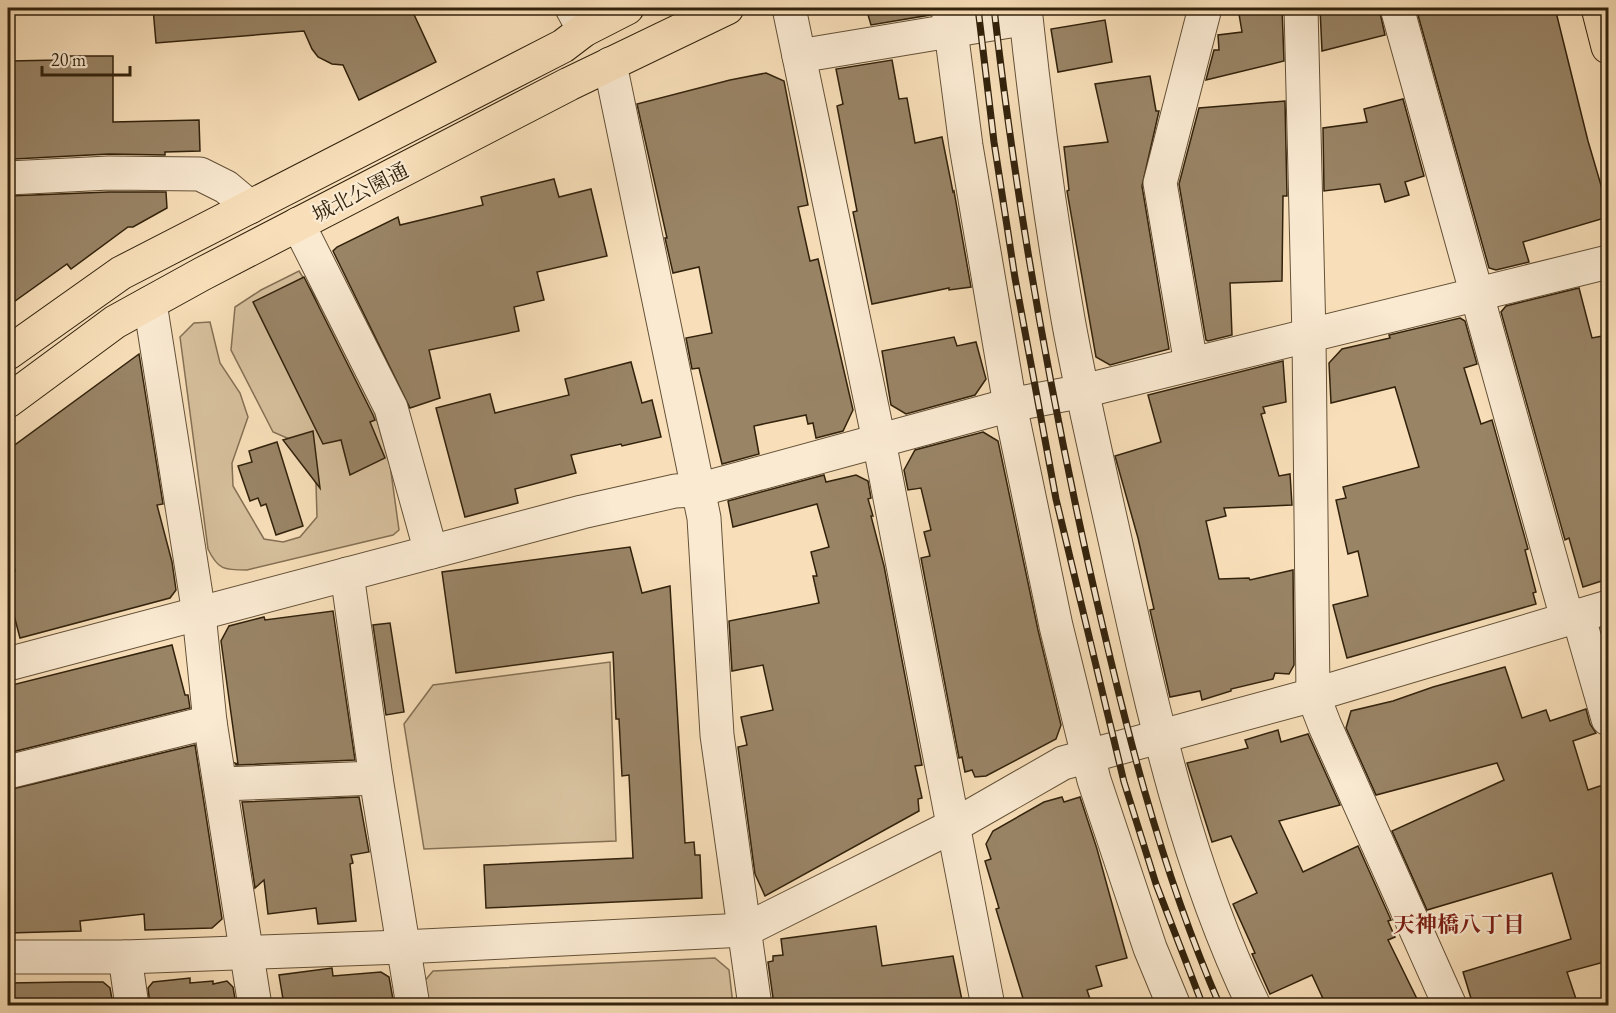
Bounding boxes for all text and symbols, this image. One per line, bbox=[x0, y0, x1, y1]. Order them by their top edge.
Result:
scale bar bbox=[42, 39, 130, 77]
text: 20 m bbox=[51, 48, 86, 71]
street label: 城北公園通 bbox=[307, 156, 413, 228]
district label: 天神橋八丁目 bbox=[1393, 910, 1525, 939]

